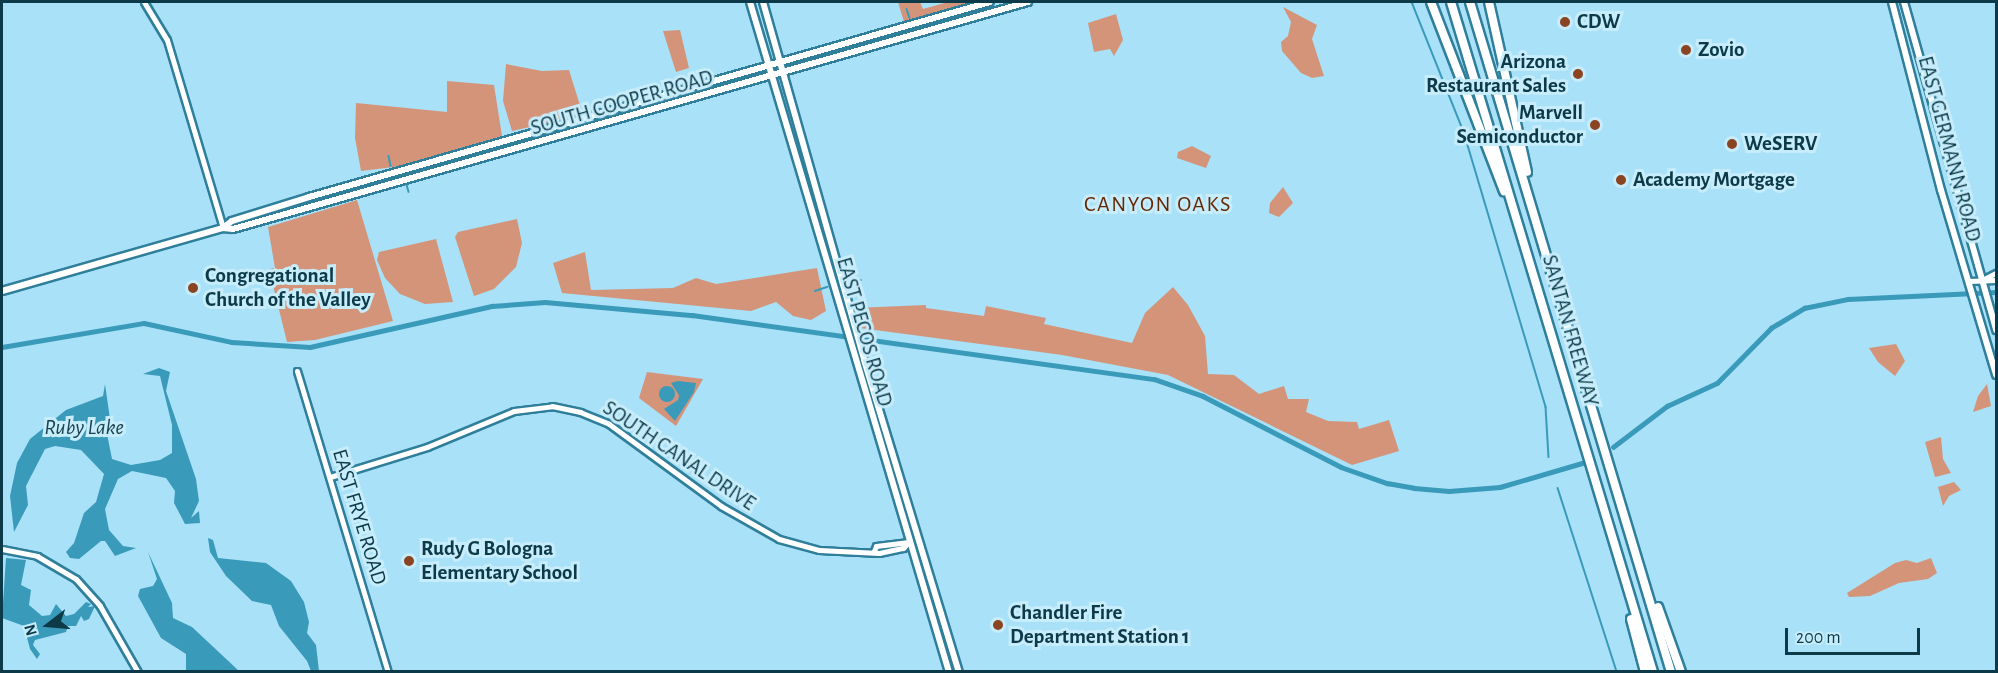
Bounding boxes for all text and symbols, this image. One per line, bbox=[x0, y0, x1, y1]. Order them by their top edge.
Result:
place label: CDW bbox=[1577, 9, 1620, 35]
marker: CDW bbox=[1558, 15, 1572, 29]
place label: Zovio bbox=[1698, 37, 1744, 63]
marker: Zovio bbox=[1679, 43, 1693, 57]
place label: Arizona Restaurant Sales bbox=[1426, 49, 1566, 99]
street label: EAST GERMANN ROAD bbox=[1912, 53, 1986, 245]
street label: SOUTH COOPER ROAD bbox=[528, 65, 716, 141]
marker: Arizona Restaurant Sales bbox=[1571, 67, 1585, 81]
place label: Marvell Semiconductor bbox=[1456, 100, 1583, 150]
marker: Marvell Semiconductor bbox=[1588, 118, 1602, 132]
place label: WeSERV bbox=[1744, 131, 1817, 157]
marker: WeSERV bbox=[1725, 137, 1739, 151]
place label: Academy Mortgage bbox=[1633, 167, 1795, 193]
marker: Academy Mortgage bbox=[1614, 173, 1628, 187]
district label: CANYON OAKS bbox=[1084, 192, 1232, 218]
street label: SANTAN FREEWAY bbox=[1536, 252, 1604, 410]
street label: EAST PECOS ROAD bbox=[831, 254, 897, 410]
place label: Congregational Church of the Valley bbox=[205, 263, 371, 313]
marker: Congregational Church of the Valley bbox=[186, 281, 200, 295]
street label: SOUTH CANAL DRIVE bbox=[598, 396, 760, 516]
water label: Ruby Lake bbox=[44, 415, 124, 441]
street label: EAST FRYE ROAD bbox=[326, 446, 392, 588]
place label: Rudy G Bologna Elementary School bbox=[421, 536, 578, 586]
marker: Rudy G Bologna Elementary School bbox=[402, 554, 416, 568]
north arrow bbox=[18, 595, 78, 655]
place label: Chandler Fire Department Station 1 bbox=[1010, 600, 1189, 650]
scale bar bbox=[1788, 616, 1923, 654]
marker: Chandler Fire Department Station 1 bbox=[991, 618, 1005, 632]
text: N bbox=[21, 622, 40, 638]
text: 200 m bbox=[1796, 629, 1841, 647]

